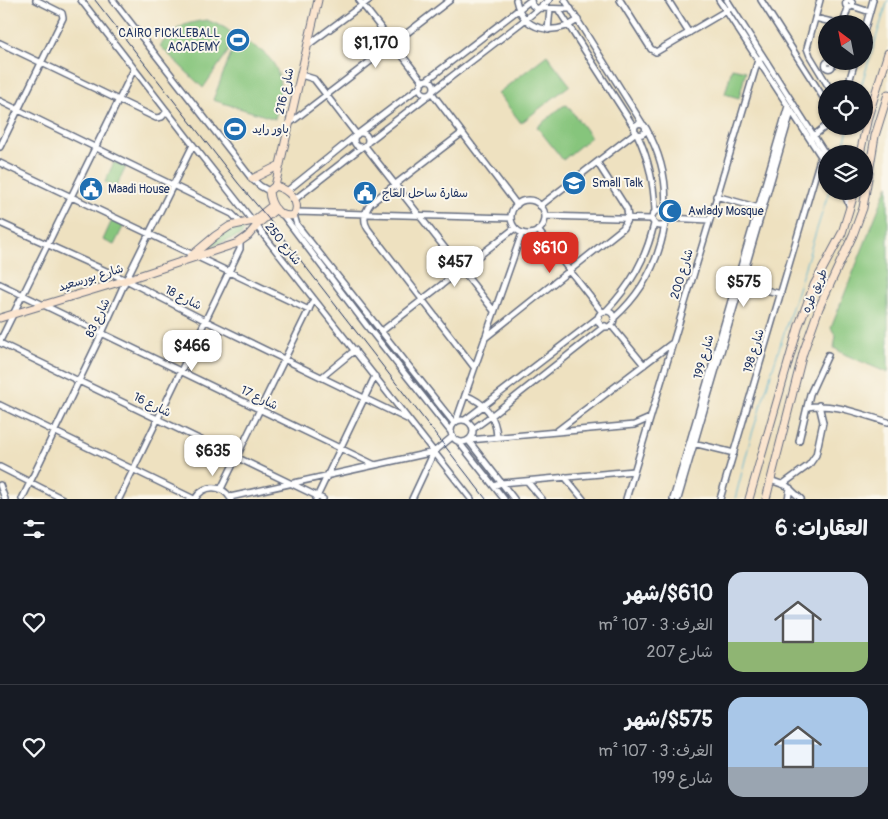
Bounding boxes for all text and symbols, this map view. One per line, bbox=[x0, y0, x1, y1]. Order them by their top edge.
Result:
north arrow bbox=[818, 15, 872, 70]
map controls bbox=[818, 15, 873, 200]
place label: CAIRO PICKLEBALL ACADEMY bbox=[118, 26, 220, 55]
sports icon: CAIRO PICKLEBALL ACADEMY bbox=[225, 27, 251, 53]
pin: $1,170 bbox=[335, 27, 417, 69]
text: $1,170 bbox=[354, 33, 398, 53]
street label: شارع 216 bbox=[272, 66, 299, 116]
button: locate bbox=[818, 80, 873, 135]
sports icon: باور رايد bbox=[222, 116, 248, 142]
place label: باور رايد bbox=[252, 122, 289, 137]
button: layers bbox=[818, 145, 873, 200]
school or university icon: Small Talk bbox=[561, 170, 587, 196]
public building icon: Maadi House bbox=[78, 176, 104, 202]
place label: Small Talk bbox=[592, 176, 643, 191]
public building icon: سفارة ساحل العاج bbox=[352, 180, 378, 206]
place label: Maadi House bbox=[108, 182, 170, 197]
place label: سفارة ساحل العاج bbox=[382, 186, 468, 202]
mosque icon: Awlady Mosque bbox=[657, 198, 683, 224]
place label: Awlady Mosque bbox=[688, 204, 764, 219]
street label: شارع 250 bbox=[261, 220, 304, 269]
pin: $610 bbox=[520, 232, 580, 274]
text: $610 bbox=[532, 238, 568, 258]
pin: $457 bbox=[425, 246, 485, 288]
street label: شارع 200 bbox=[667, 247, 698, 301]
text: $457 bbox=[437, 252, 473, 272]
street label: شارع بورسعيد bbox=[57, 261, 126, 296]
pin: $575 bbox=[714, 266, 774, 308]
street label: طريق طره bbox=[799, 267, 831, 315]
text: $575 bbox=[727, 272, 761, 292]
street label: شارع 18 bbox=[162, 282, 204, 315]
street label: شارع 83 bbox=[82, 296, 114, 340]
street label: شارع 198 bbox=[740, 327, 769, 375]
pin: $466 bbox=[162, 330, 222, 372]
street label: شارع 199 bbox=[691, 333, 718, 381]
text: $466 bbox=[174, 336, 210, 356]
street label: شارع 17 bbox=[237, 383, 280, 414]
street label: شارع 16 bbox=[130, 389, 173, 421]
pin: $635 bbox=[183, 434, 243, 477]
text: $635 bbox=[195, 441, 231, 461]
icon: filters bbox=[20, 515, 48, 543]
text: العقارات: 6 bbox=[775, 515, 868, 542]
text: $610/شهر bbox=[624, 580, 713, 607]
icon: home bbox=[768, 592, 828, 652]
icon: heart bbox=[20, 608, 48, 636]
text: الغرف: 3 · 107 m² bbox=[598, 615, 713, 635]
text: شارع 207 bbox=[647, 642, 713, 662]
text: $575/شهر bbox=[625, 706, 713, 733]
icon: home bbox=[768, 717, 828, 777]
icon: heart bbox=[20, 733, 48, 761]
text: الغرف: 3 · 107 m² bbox=[598, 741, 713, 761]
text: شارع 199 bbox=[652, 768, 713, 788]

